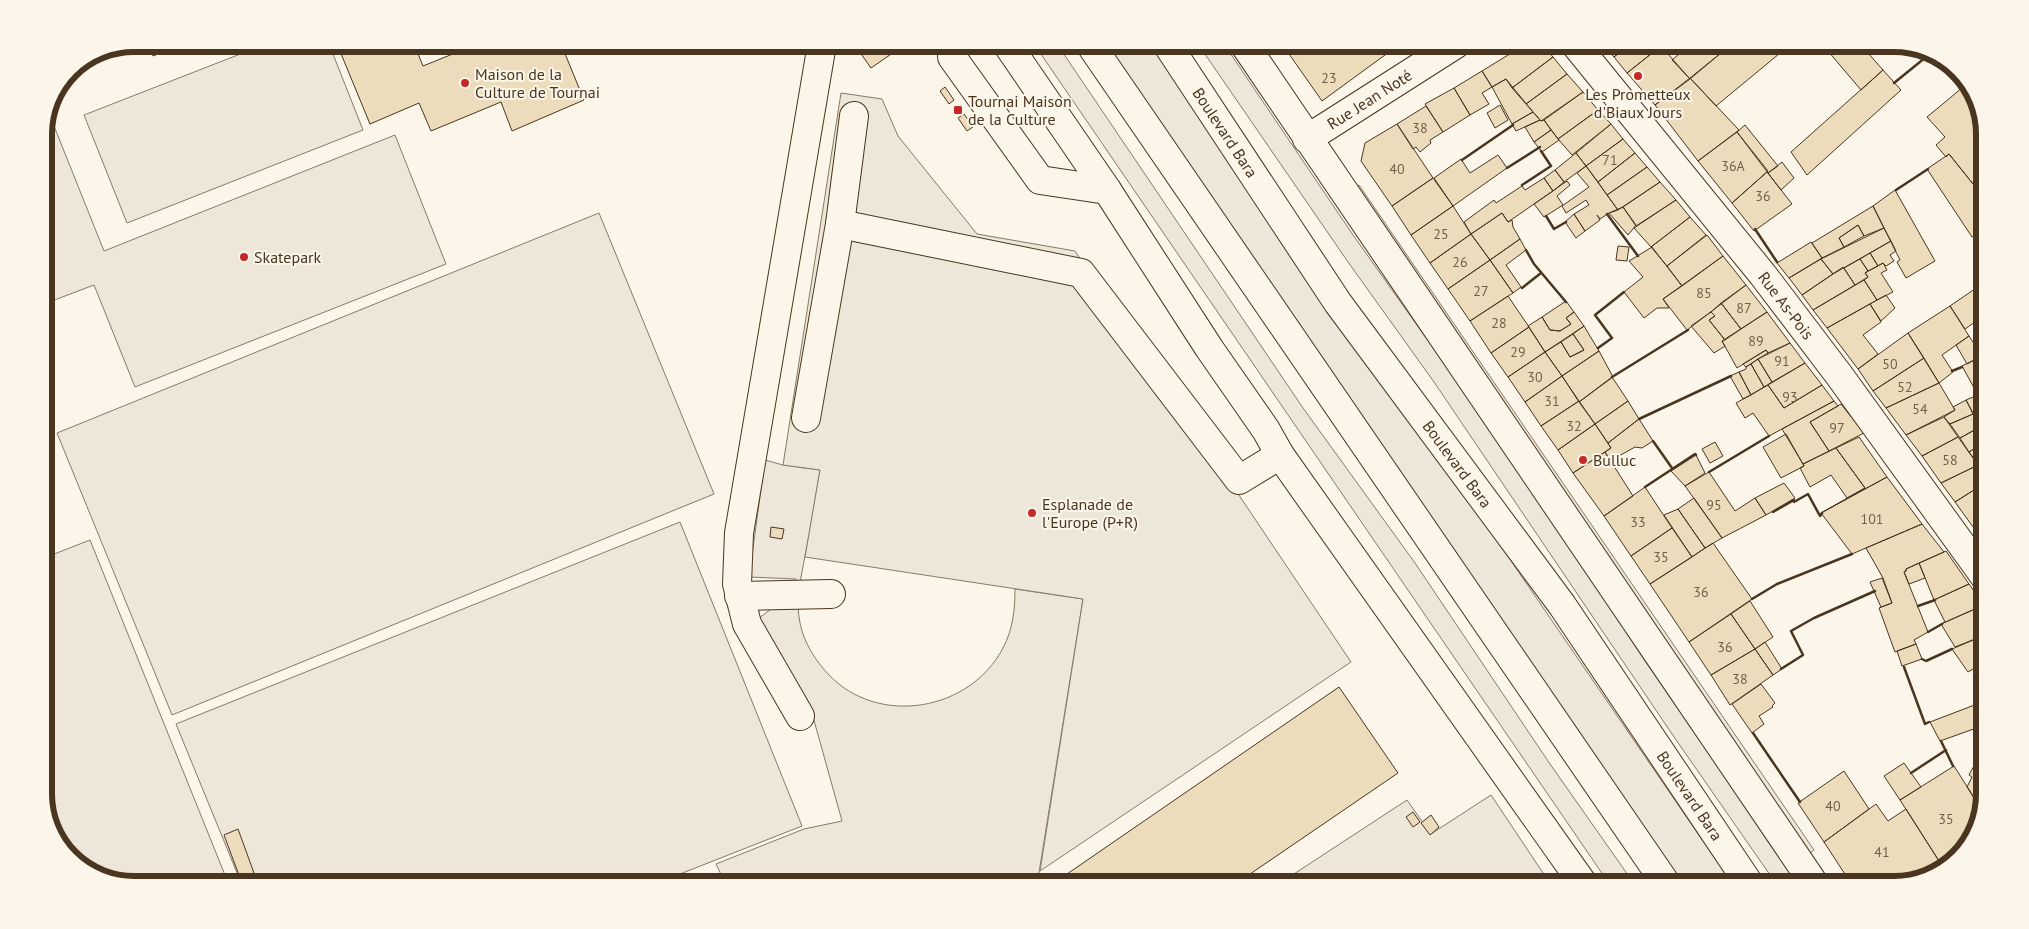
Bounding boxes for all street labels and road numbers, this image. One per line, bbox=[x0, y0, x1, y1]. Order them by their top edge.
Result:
street label: Rue Jean Noté bbox=[1323, 65, 1416, 134]
street label: Boulevard Bara bbox=[1188, 84, 1262, 181]
street label: Rue As-Pois bbox=[1754, 268, 1818, 343]
street label: Boulevard Bara bbox=[1419, 417, 1496, 512]
street label: Boulevard Bara bbox=[1653, 747, 1727, 844]

